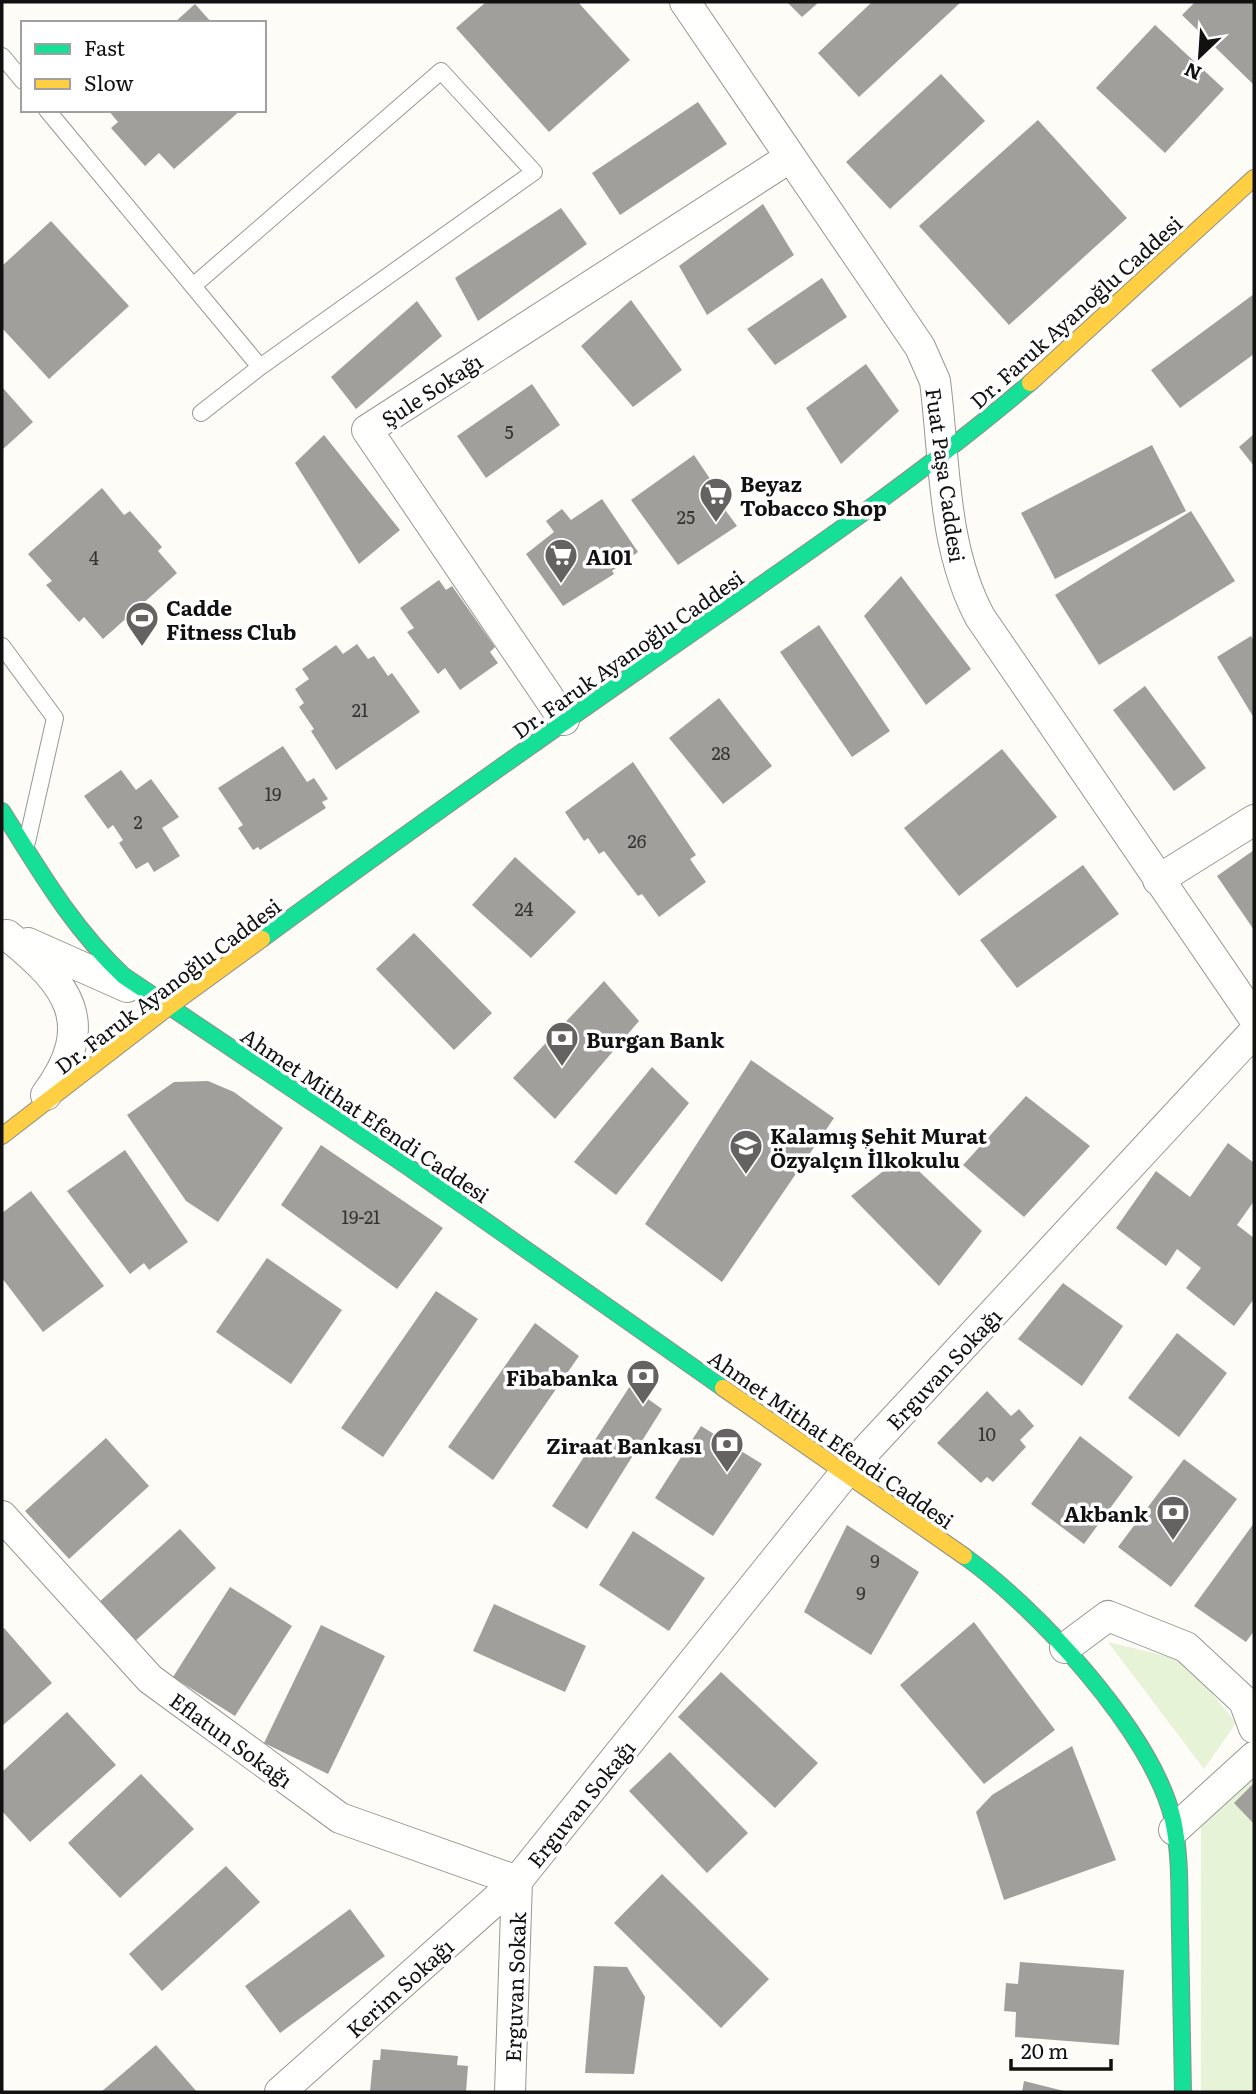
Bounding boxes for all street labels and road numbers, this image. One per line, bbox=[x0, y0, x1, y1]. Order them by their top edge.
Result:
street label: Dr. Faruk Ayanoğlu Caddesi bbox=[962, 207, 1188, 415]
street label: Şule Sokağı bbox=[374, 345, 488, 433]
street label: Fuat Paşa Caddesi bbox=[919, 386, 975, 564]
street label: Dr. Faruk Ayanoğlu Caddesi bbox=[505, 561, 749, 745]
street label: Dr. Faruk Ayanoğlu Caddesi bbox=[48, 890, 286, 1080]
street label: Ahmet Mithat Efendi Caddesi bbox=[236, 1019, 496, 1209]
street label: Erguvan Sokağı bbox=[878, 1300, 1008, 1436]
street label: Ahmet Mithat Efendi Caddesi bbox=[703, 1341, 961, 1535]
street label: Eflatun Sokağı bbox=[164, 1684, 300, 1794]
street label: Erguvan Sokağı bbox=[519, 1732, 641, 1874]
street label: Erguvan Sokak bbox=[496, 1911, 532, 2063]
street label: Kerim Sokağı bbox=[338, 1930, 460, 2044]

